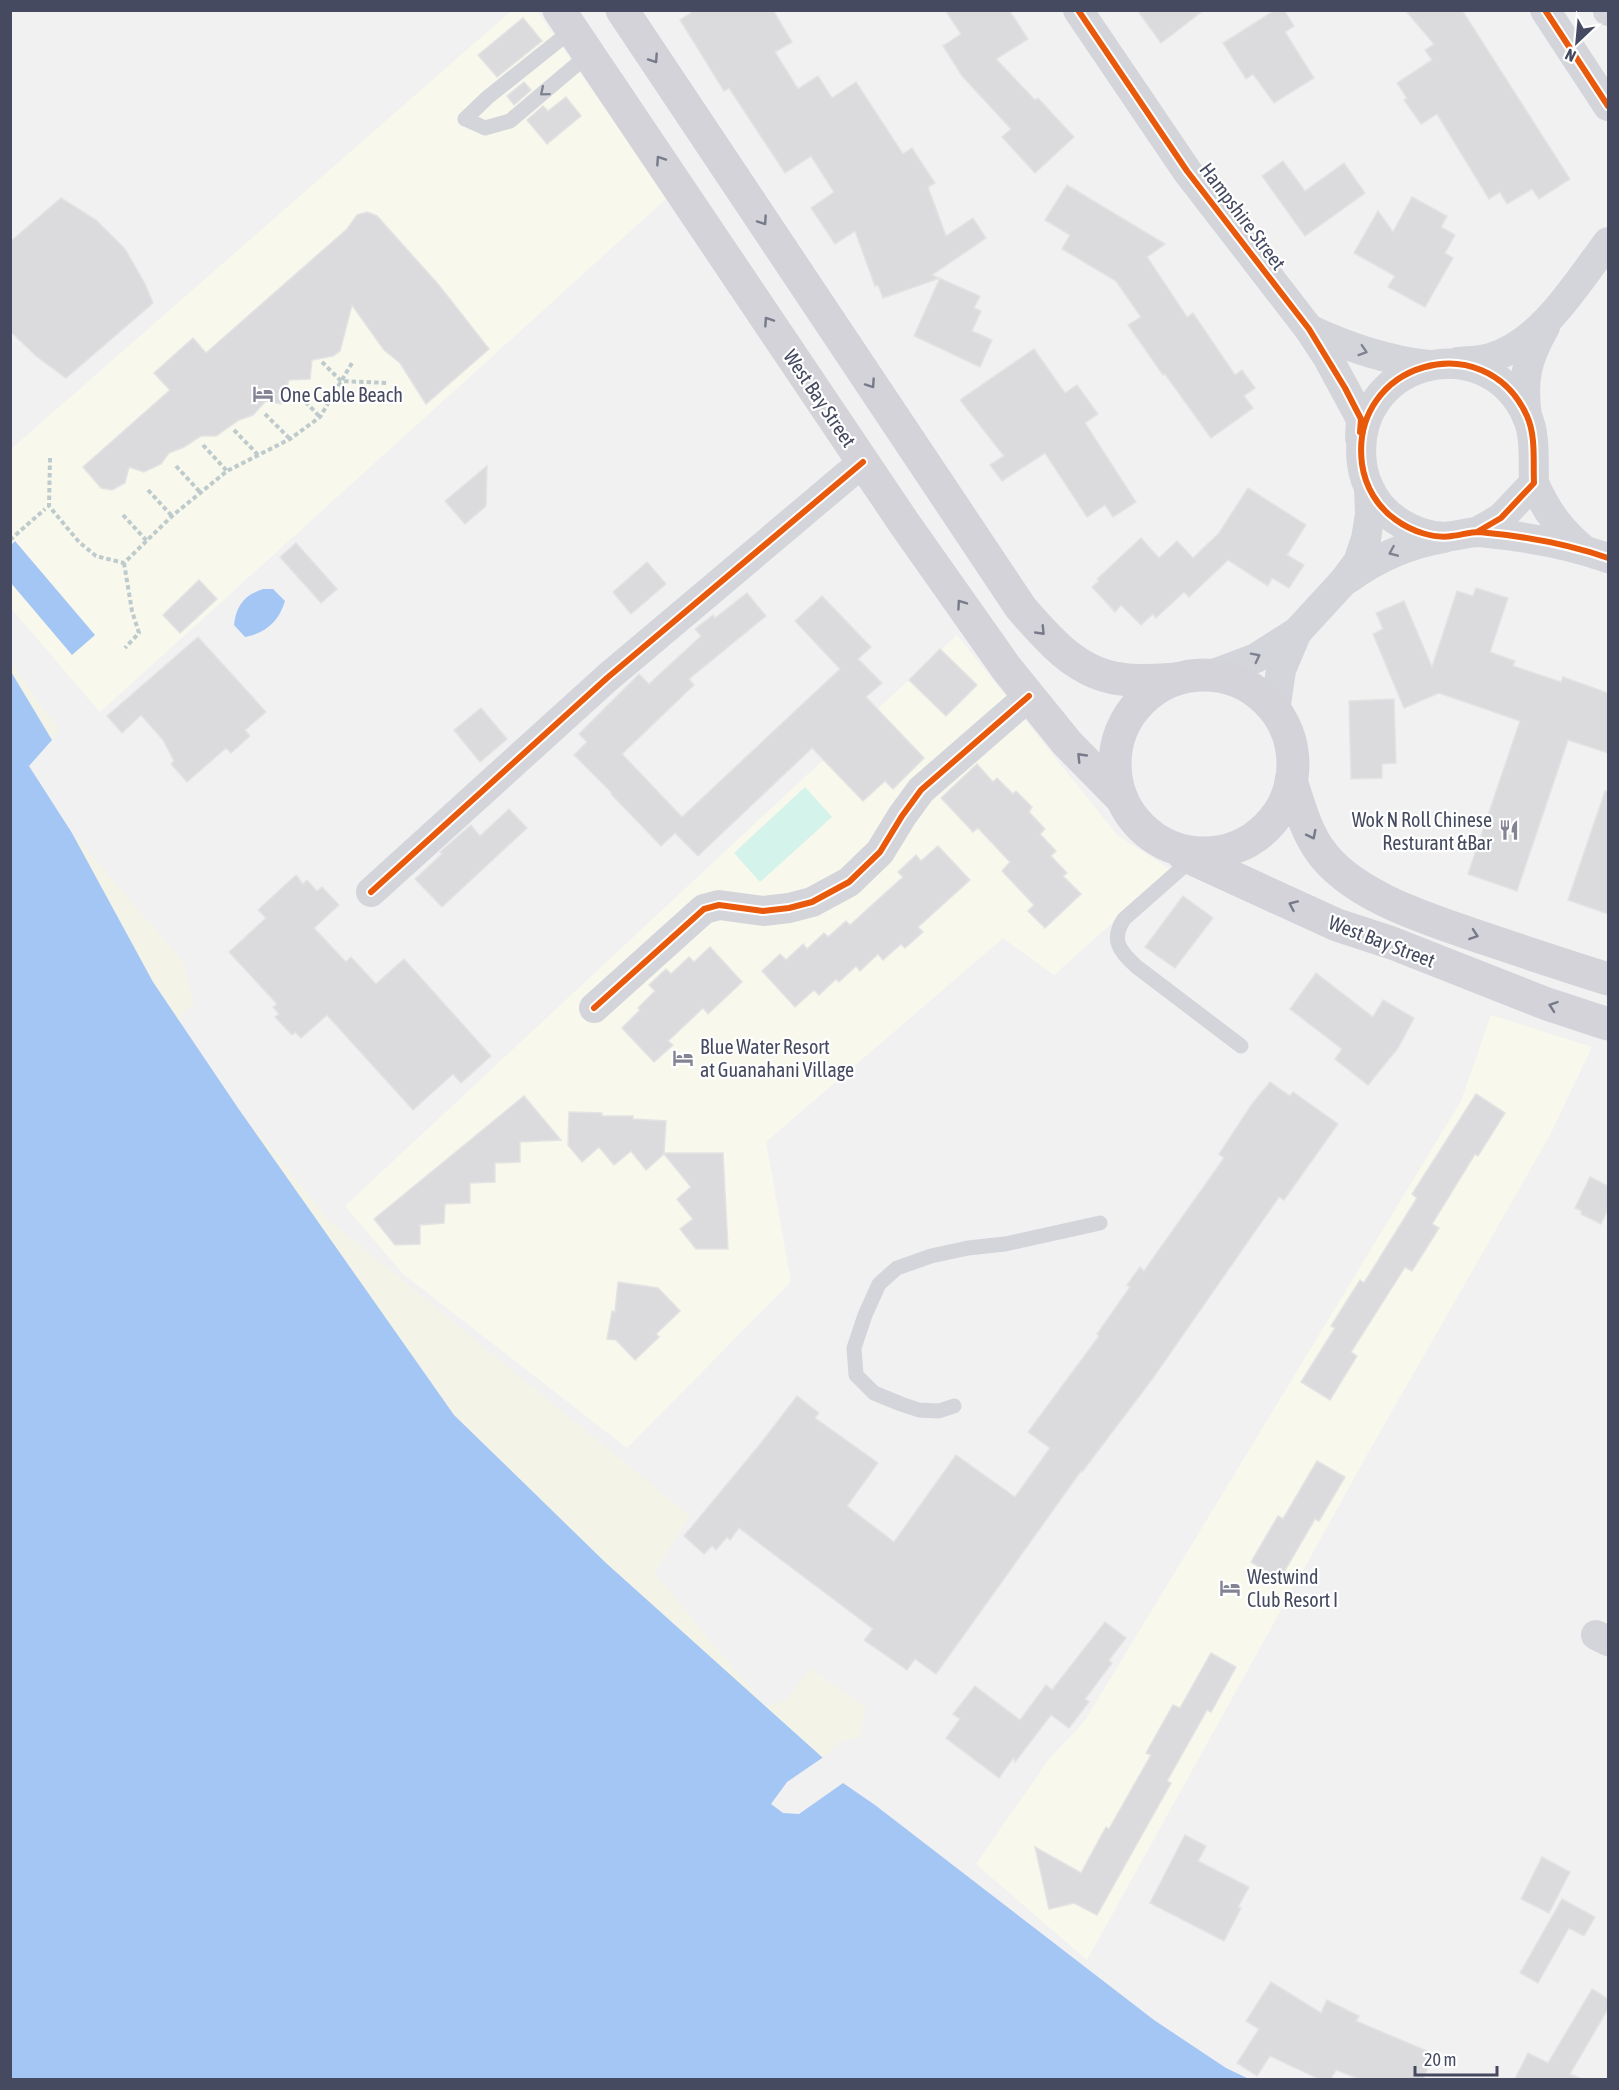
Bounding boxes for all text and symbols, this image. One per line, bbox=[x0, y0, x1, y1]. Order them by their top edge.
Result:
north arrow bbox=[1547, 12, 1607, 72]
text: N bbox=[1562, 45, 1579, 66]
one-way arrow bbox=[647, 53, 659, 63]
one-way arrow bbox=[540, 85, 551, 96]
one-way arrow bbox=[656, 155, 667, 166]
street label: Hampshire Street bbox=[1195, 158, 1291, 274]
one-way arrow bbox=[756, 215, 767, 226]
one-way arrow bbox=[764, 317, 775, 328]
one-way arrow bbox=[1357, 344, 1368, 357]
street label: West Bay Street bbox=[779, 345, 861, 451]
one-way arrow bbox=[864, 377, 875, 388]
hotel icon: One Cable Beach bbox=[251, 382, 275, 406]
place label: One Cable Beach bbox=[280, 383, 403, 406]
one-way arrow bbox=[1389, 545, 1400, 557]
one-way arrow bbox=[957, 599, 968, 610]
one-way arrow bbox=[1034, 624, 1045, 634]
one-way arrow bbox=[1249, 653, 1260, 664]
one-way arrow bbox=[1077, 754, 1088, 764]
place label: Wok N Roll Chinese Resturant &Bar bbox=[1352, 808, 1493, 854]
restaurant icon: Wok N Roll Chinese Resturant &Bar bbox=[1497, 818, 1521, 842]
one-way arrow bbox=[1305, 829, 1316, 840]
one-way arrow bbox=[1288, 900, 1299, 912]
street label: West Bay Street bbox=[1326, 910, 1439, 972]
one-way arrow bbox=[1468, 927, 1479, 940]
one-way arrow bbox=[1548, 1000, 1559, 1013]
place label: Blue Water Resort at Guanahani Village bbox=[700, 1035, 854, 1081]
hotel icon: Blue Water Resort at Guanahani Village bbox=[671, 1046, 695, 1070]
place label: Westwind Club Resort I bbox=[1247, 1565, 1338, 1611]
hotel icon: Westwind Club Resort I bbox=[1218, 1576, 1242, 1600]
scale bar bbox=[1415, 2039, 1498, 2077]
text: 20 m bbox=[1424, 2049, 1456, 2070]

